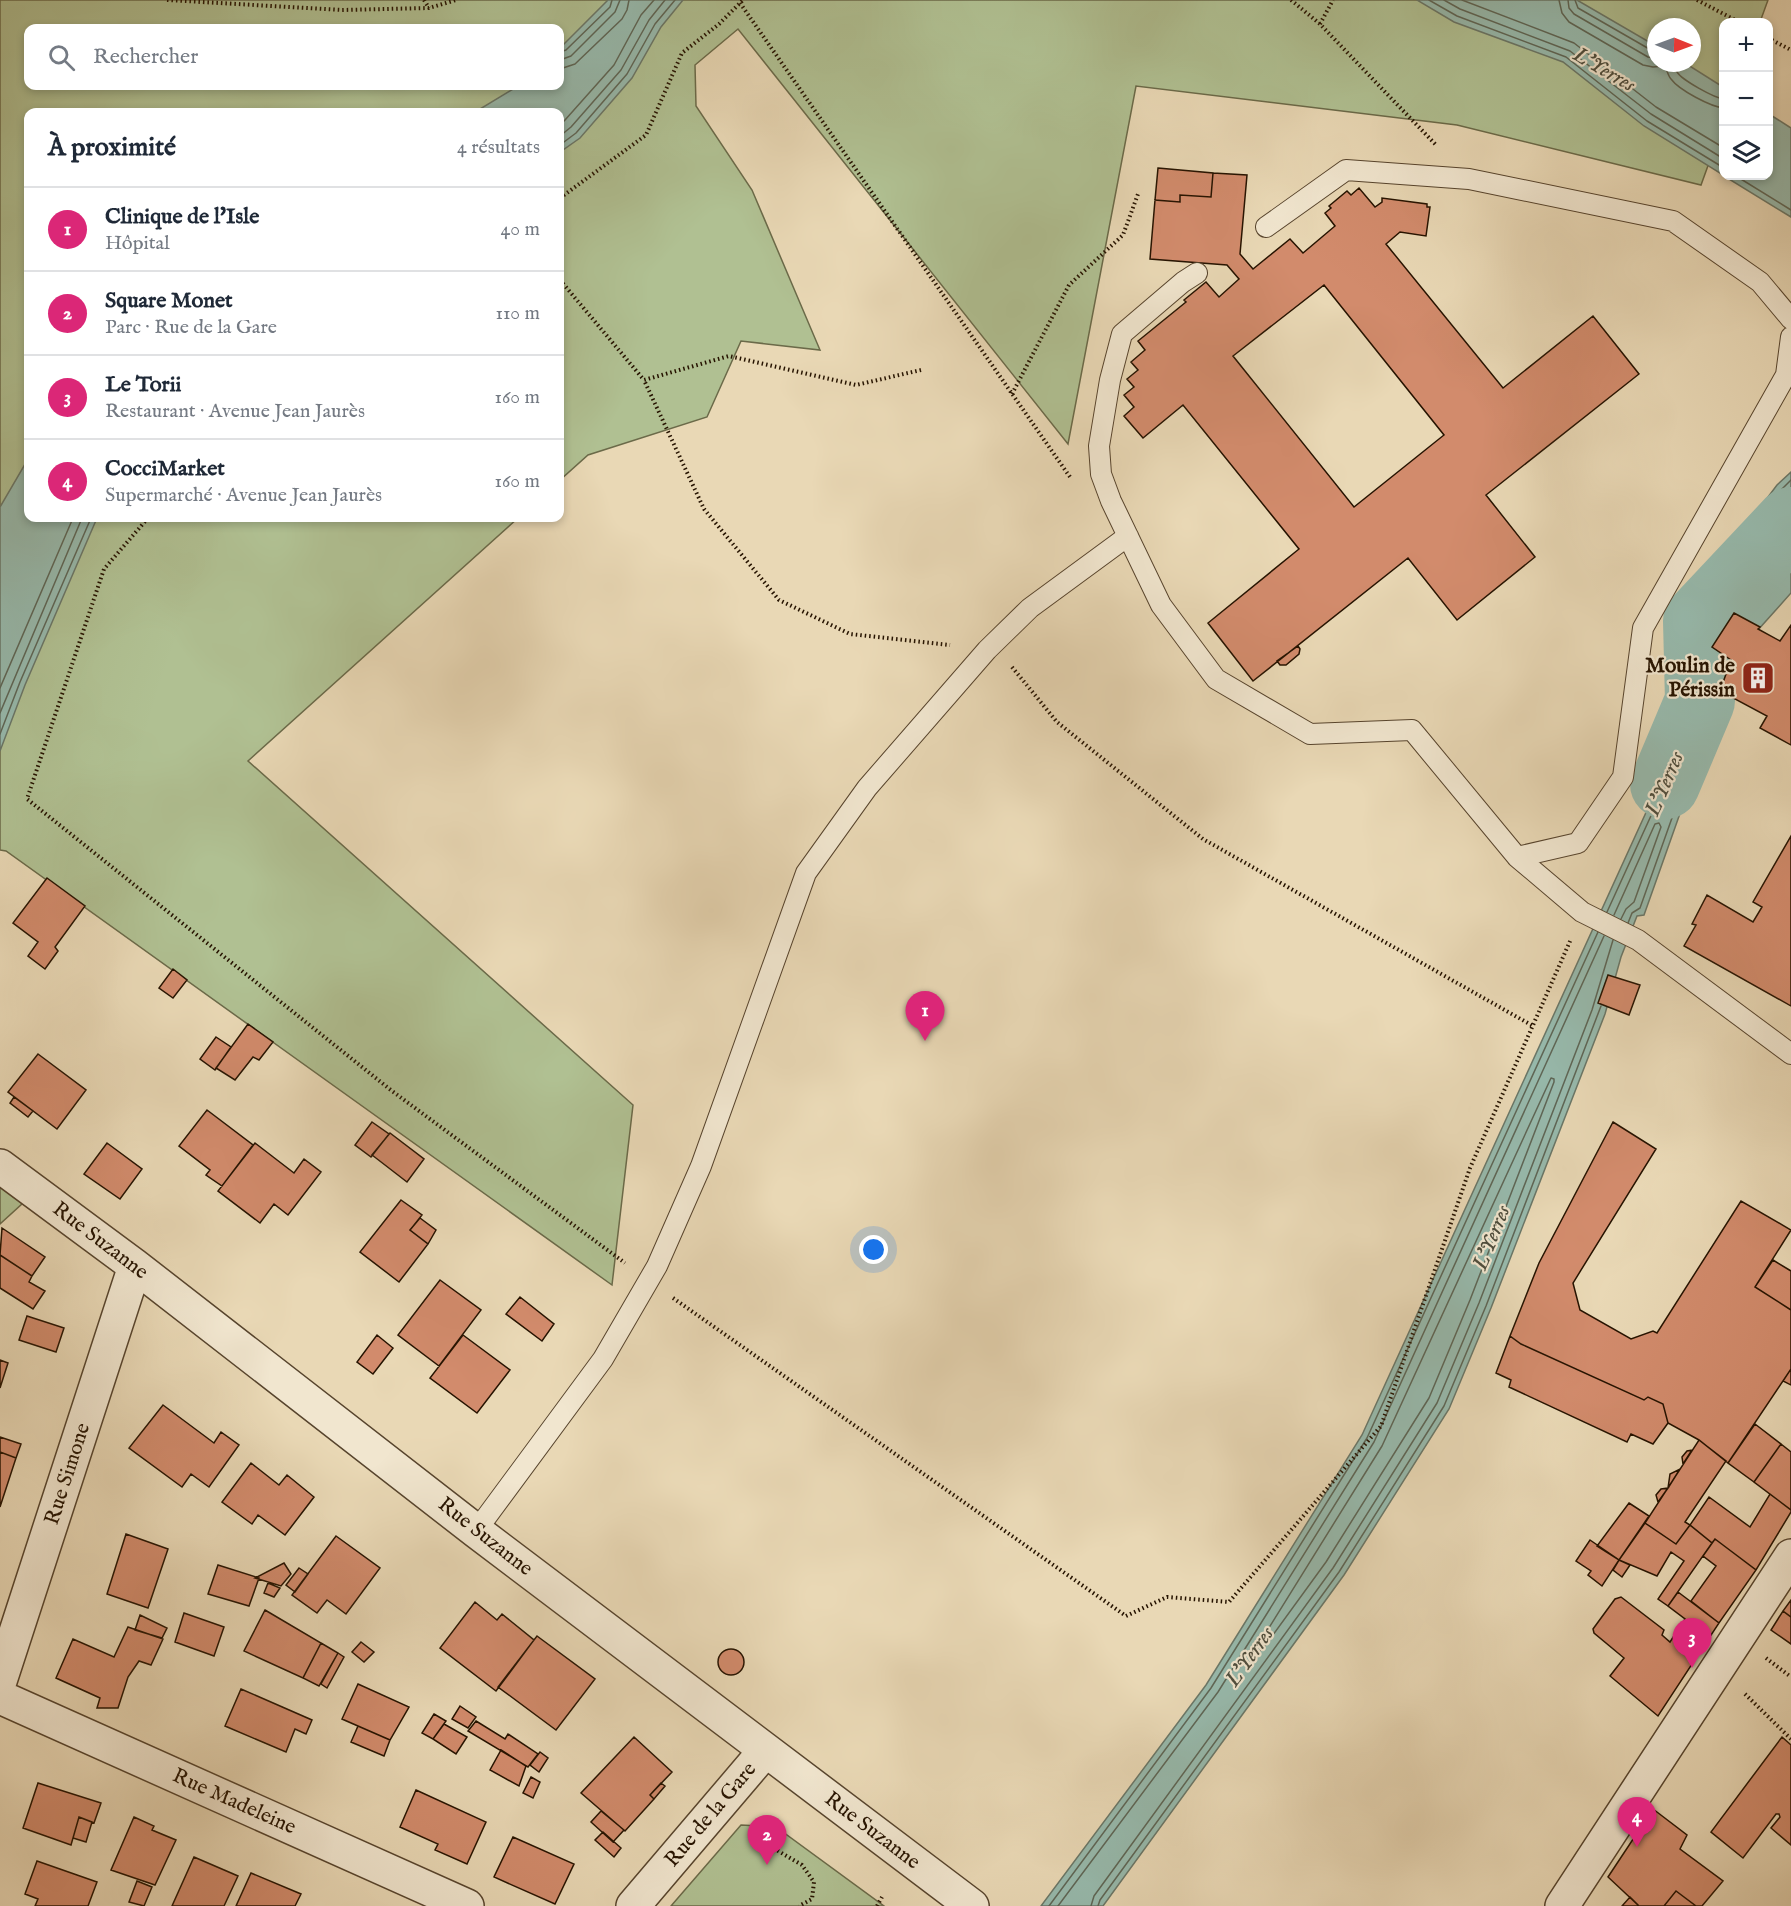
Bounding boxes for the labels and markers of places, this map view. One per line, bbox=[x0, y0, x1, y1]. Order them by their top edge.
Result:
place label: Moulin de Périssin bbox=[1645, 653, 1735, 704]
building icon: Moulin de Périssin bbox=[1740, 660, 1776, 696]
pin: 1 bbox=[906, 992, 944, 1041]
pin: 3 bbox=[1672, 1618, 1712, 1668]
pin: 4 bbox=[1618, 1798, 1656, 1847]
pin: 2 bbox=[748, 1816, 786, 1865]

